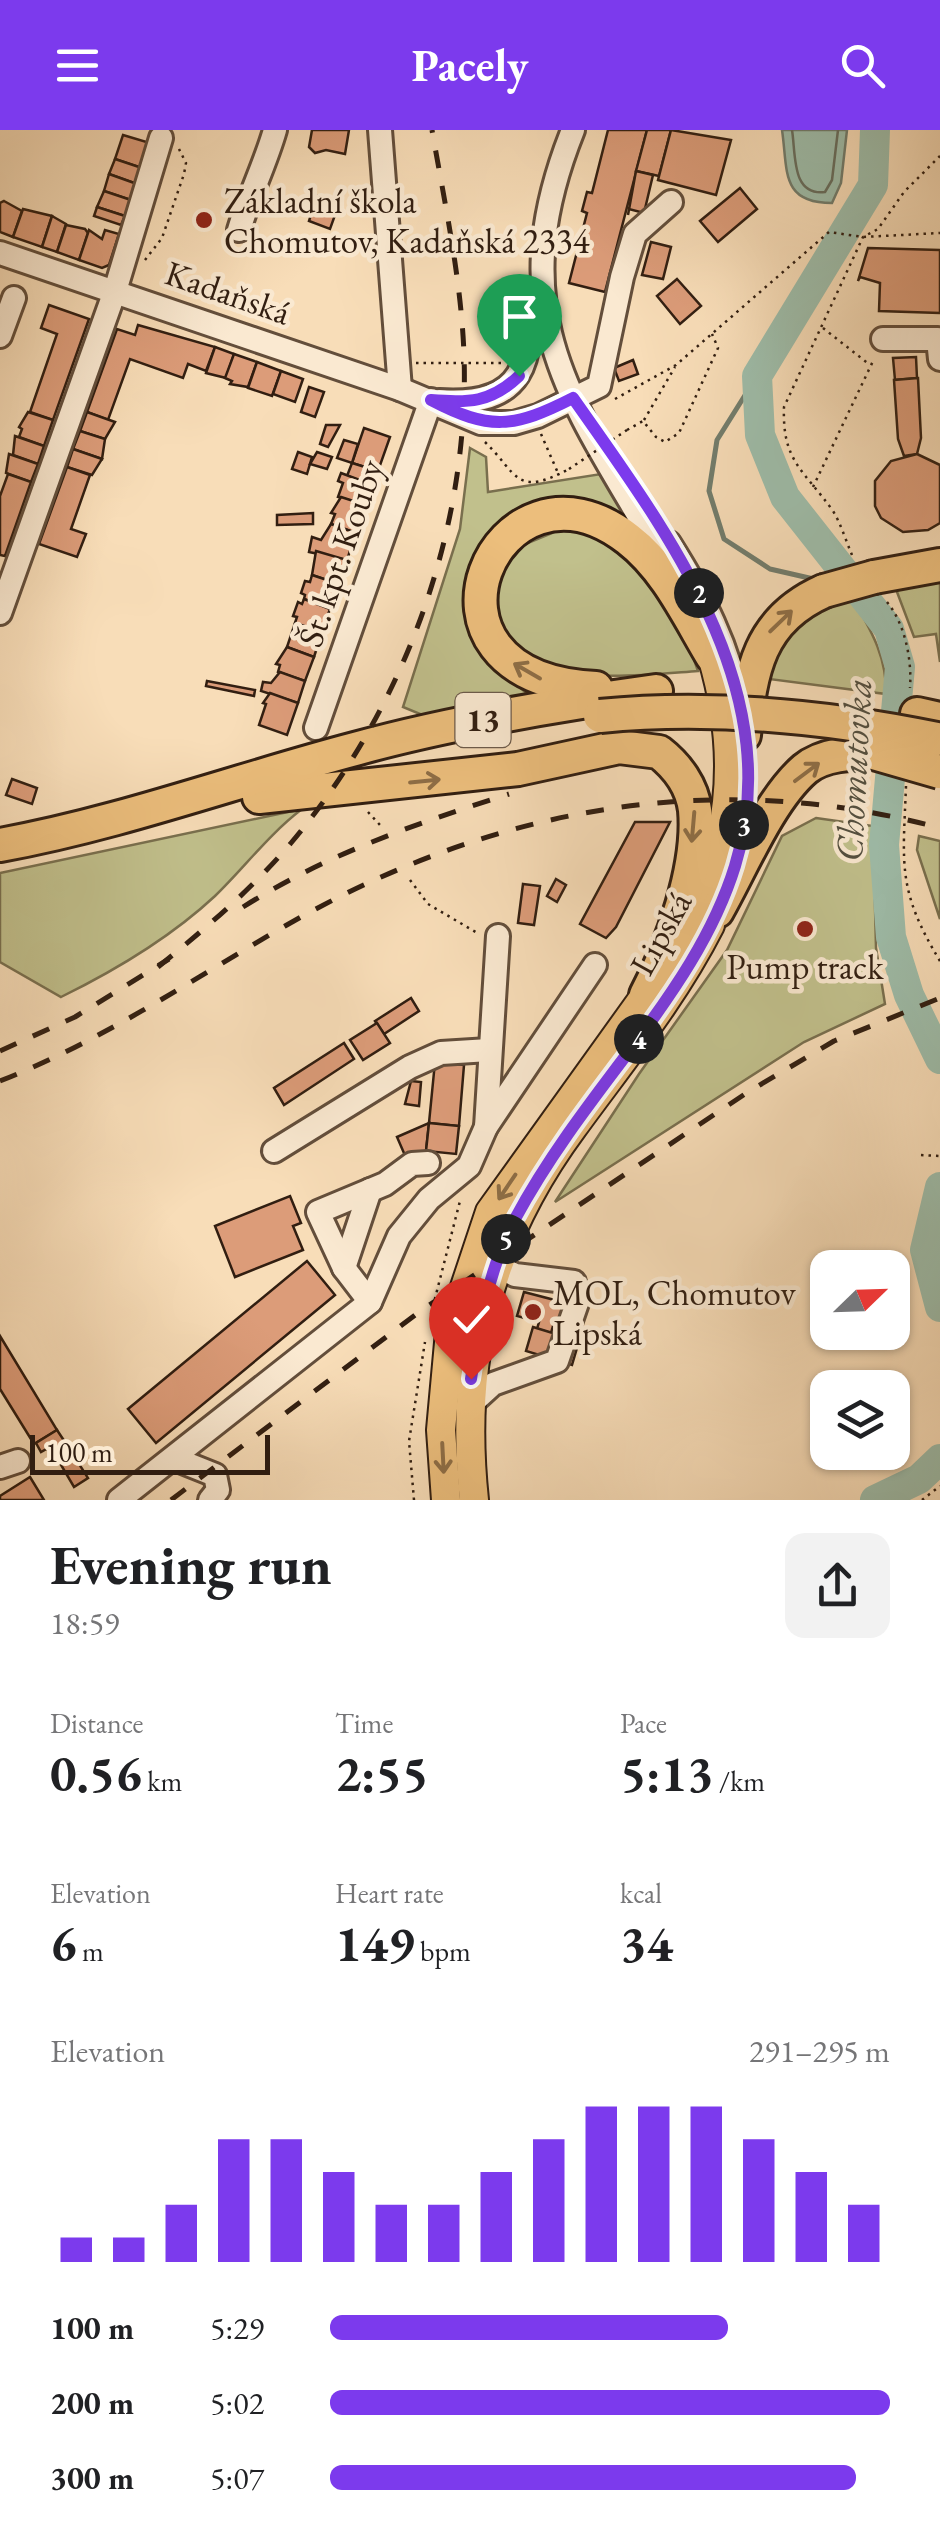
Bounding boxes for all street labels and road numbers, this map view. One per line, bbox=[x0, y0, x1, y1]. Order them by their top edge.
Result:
street label: Kadaňská bbox=[159, 250, 297, 334]
street label: Št. kpt. Kouby bbox=[287, 453, 393, 653]
road number: 13 bbox=[456, 693, 510, 747]
street label: Lipská bbox=[619, 883, 701, 983]

